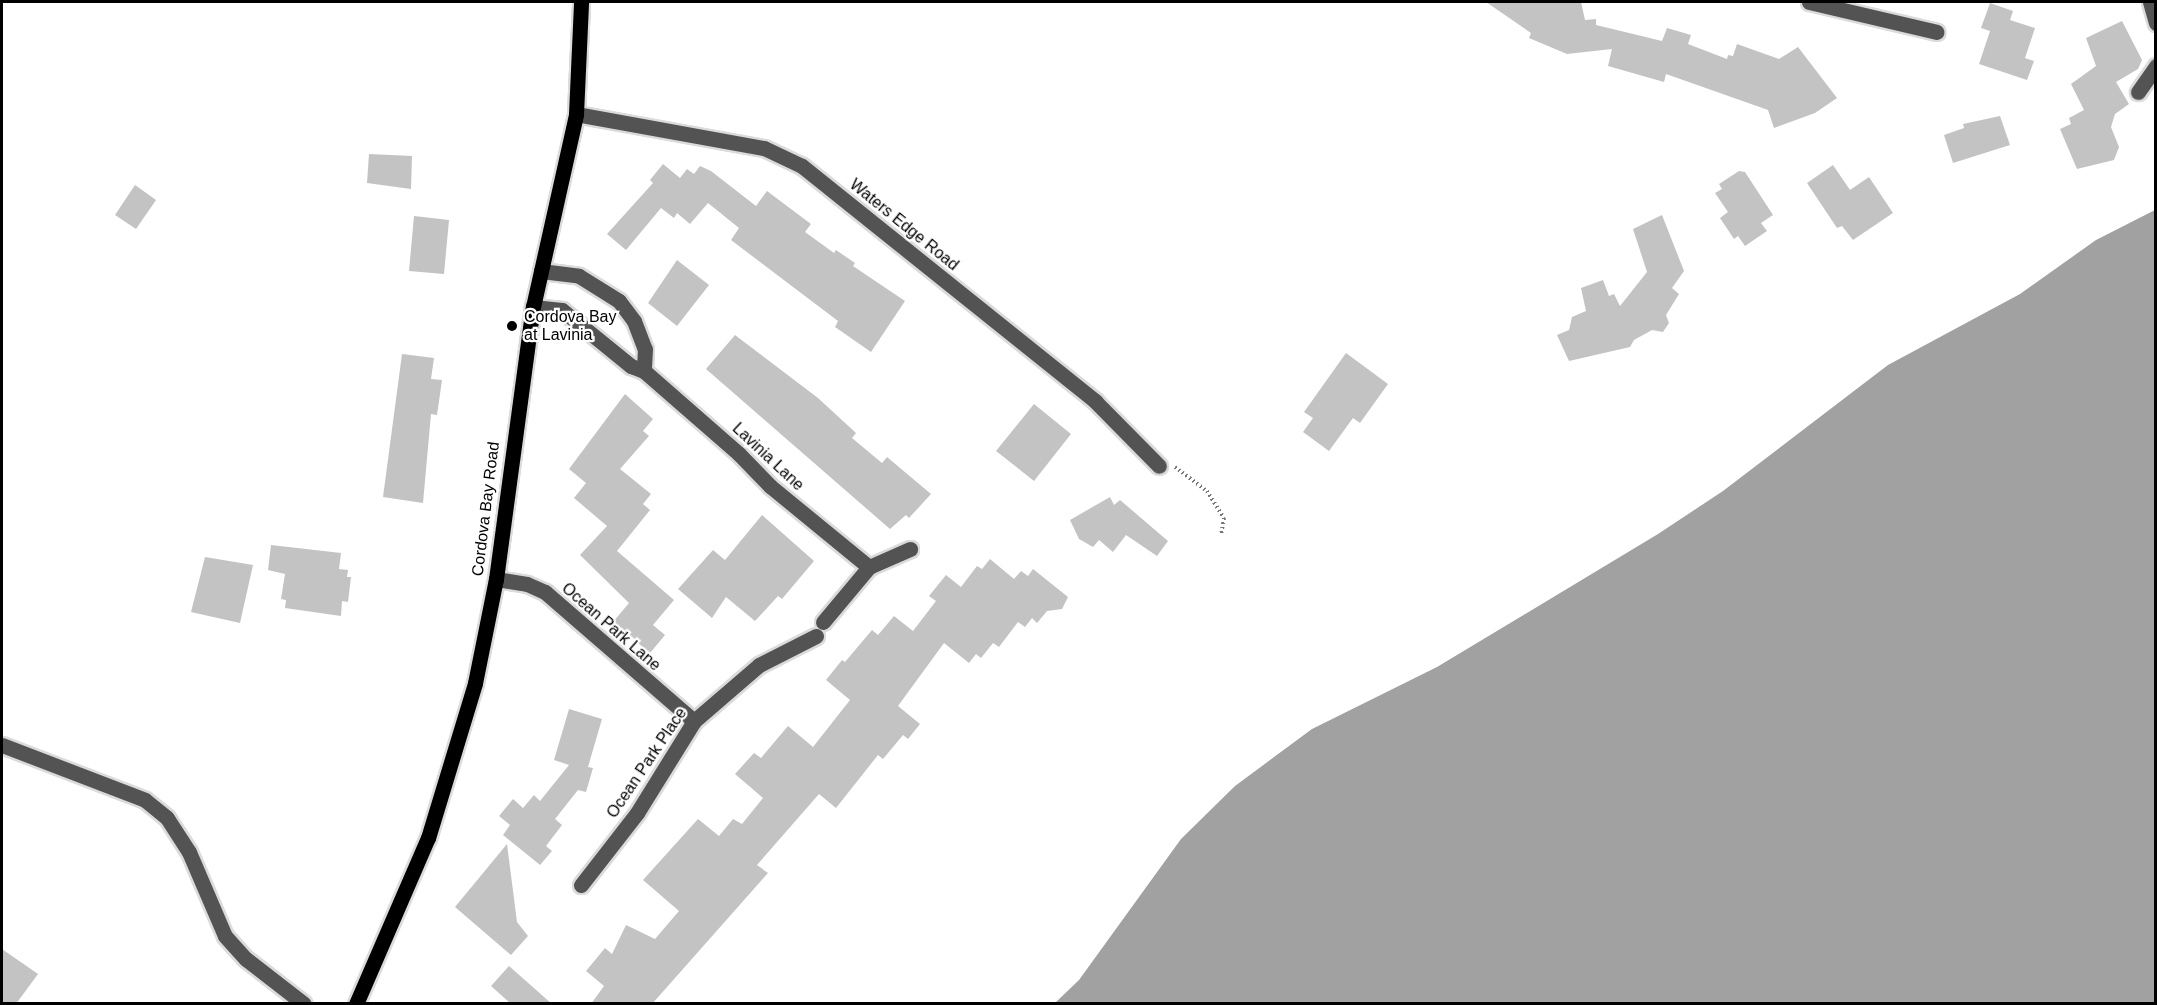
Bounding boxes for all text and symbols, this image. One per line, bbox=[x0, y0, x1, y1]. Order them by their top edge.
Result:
street label: Waters Edge Road bbox=[846, 175, 962, 275]
place label: Cordova Bay at Lavinia bbox=[524, 307, 616, 345]
marker: Cordova Bay at Lavinia bbox=[505, 319, 519, 333]
street label: Lavinia Lane bbox=[728, 419, 808, 495]
street label: Cordova Bay Road bbox=[468, 441, 504, 577]
street label: Ocean Park Lane bbox=[558, 579, 664, 675]
street label: Ocean Park Place bbox=[603, 704, 691, 822]

